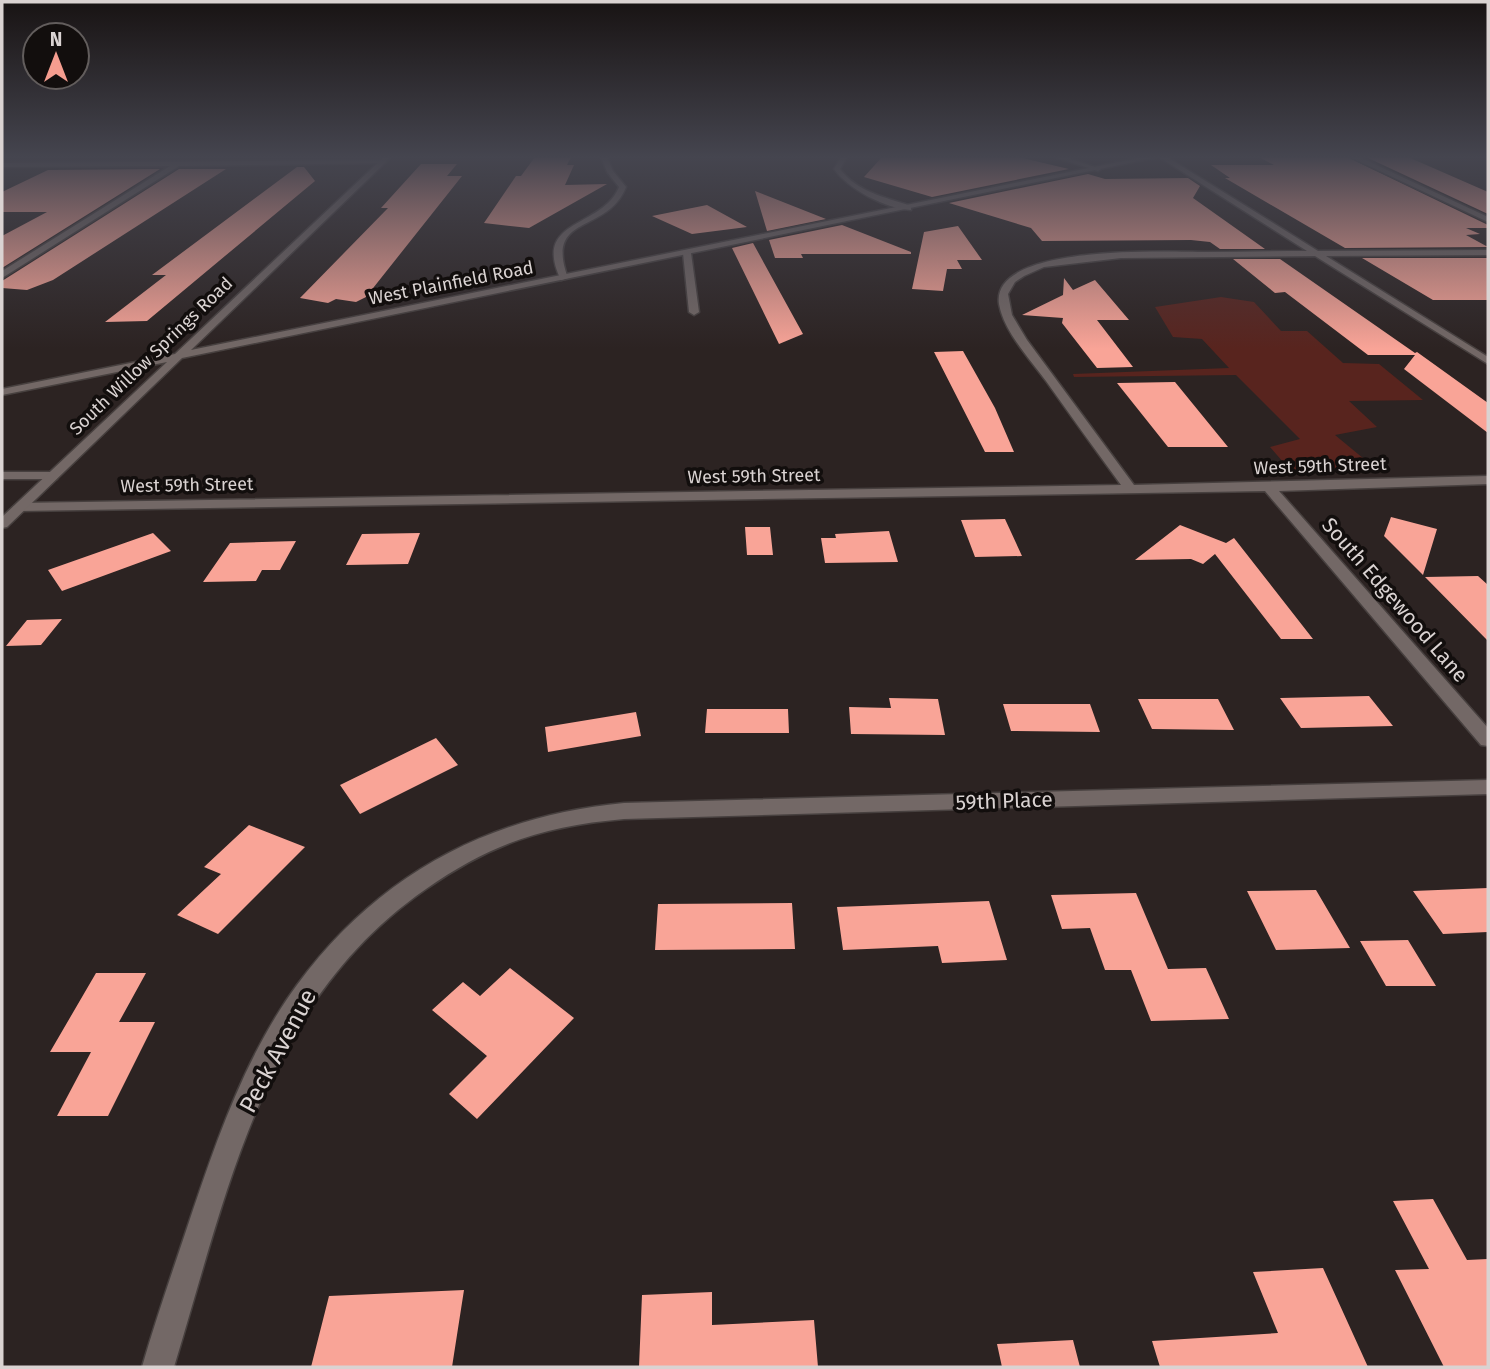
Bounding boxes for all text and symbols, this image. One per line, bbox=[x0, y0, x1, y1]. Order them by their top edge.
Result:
north arrow bbox=[21, 21, 91, 91]
text: N bbox=[50, 28, 62, 51]
street label: West Plainfield Road bbox=[367, 256, 535, 310]
street label: South Willow Springs Road bbox=[65, 272, 237, 440]
street label: West 59th Street bbox=[1253, 453, 1387, 479]
street label: West 59th Street bbox=[687, 464, 821, 488]
street label: West 59th Street bbox=[120, 473, 254, 497]
street label: South Edgewood Lane bbox=[1316, 512, 1474, 688]
street label: 59th Place bbox=[955, 786, 1053, 816]
street label: Peck Avenue bbox=[234, 984, 322, 1118]

